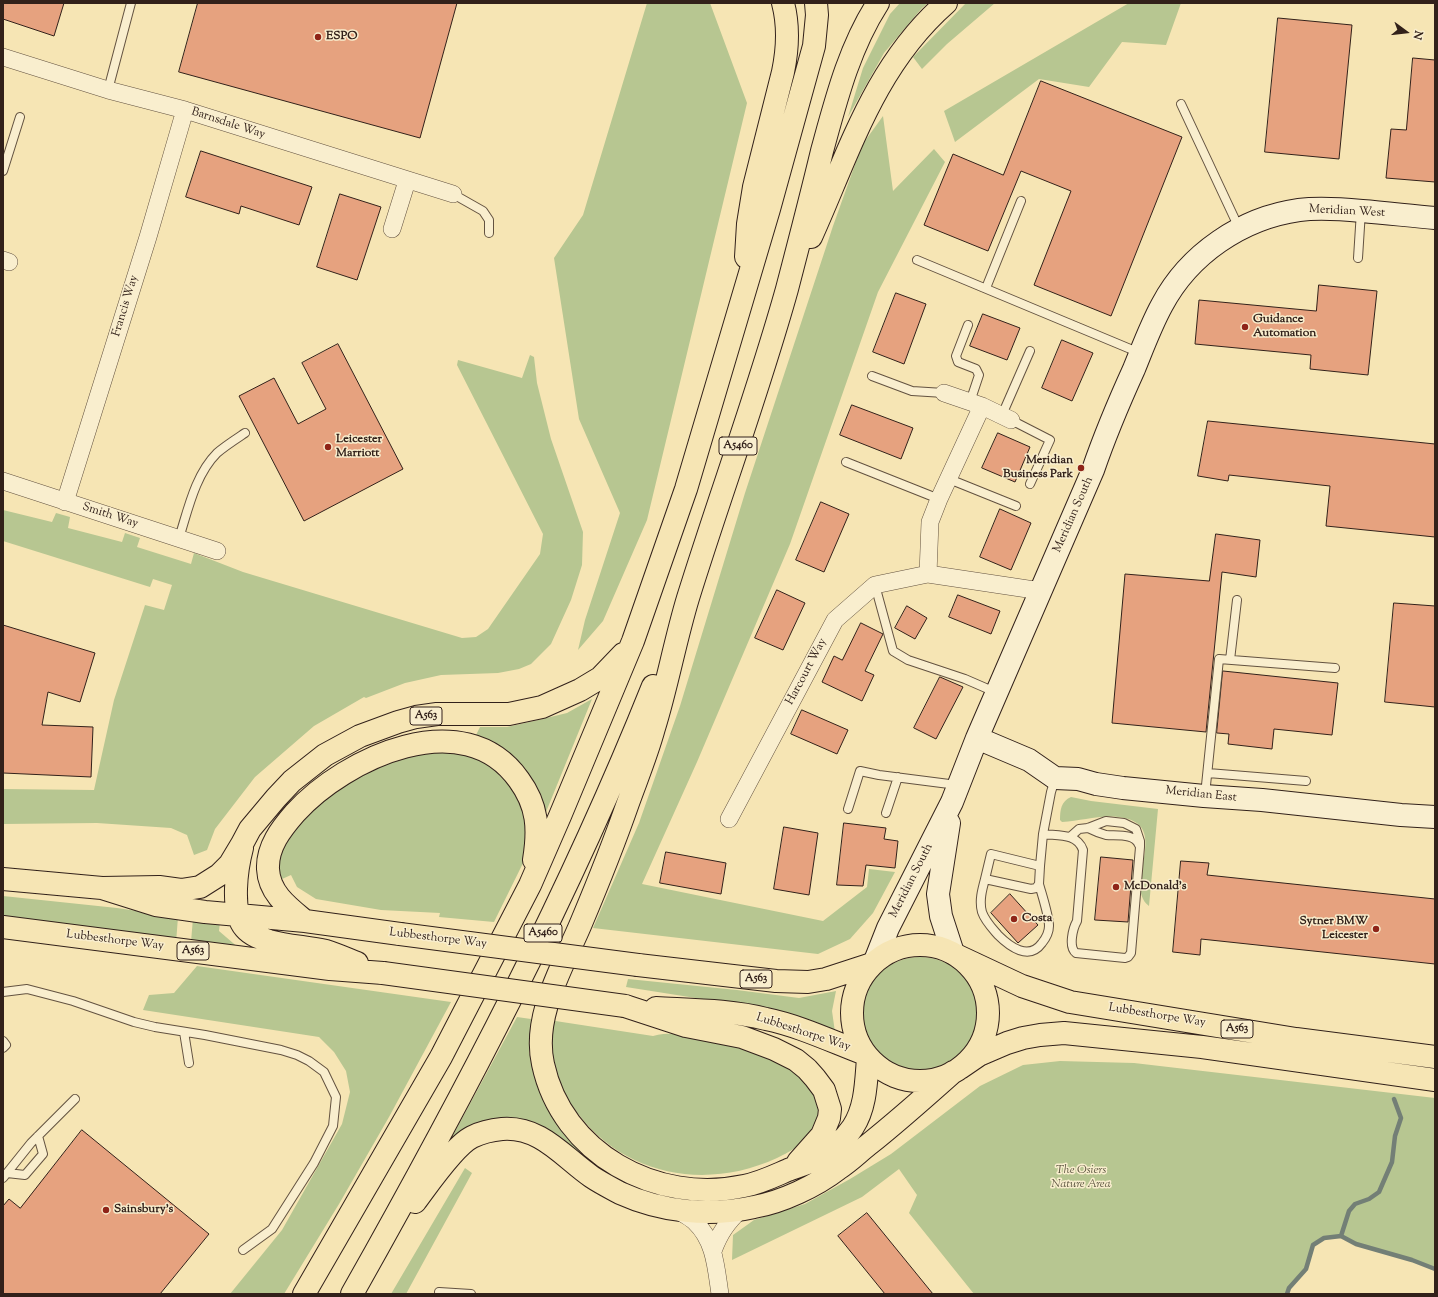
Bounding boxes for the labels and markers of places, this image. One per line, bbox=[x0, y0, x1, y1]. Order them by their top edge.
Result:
place label: ESPO bbox=[326, 30, 357, 44]
marker: ESPO bbox=[313, 32, 323, 42]
place label: Guidance Automation bbox=[1253, 313, 1316, 341]
marker: Guidance Automation bbox=[1240, 322, 1250, 332]
place label: Leicester Marriott bbox=[336, 433, 382, 461]
marker: Leicester Marriott bbox=[323, 442, 333, 452]
place label: Meridian Business Park bbox=[1003, 454, 1073, 482]
marker: Meridian Business Park bbox=[1076, 463, 1086, 473]
place label: McDonald's bbox=[1124, 880, 1186, 894]
marker: McDonald's bbox=[1111, 882, 1121, 892]
place label: Costa bbox=[1022, 912, 1052, 926]
marker: Costa bbox=[1009, 914, 1019, 924]
place label: Sytner BMW Leicester bbox=[1299, 915, 1368, 943]
marker: Sytner BMW Leicester bbox=[1371, 924, 1381, 934]
place label: Sainsbury's bbox=[114, 1203, 173, 1217]
marker: Sainsbury's bbox=[101, 1205, 111, 1215]

